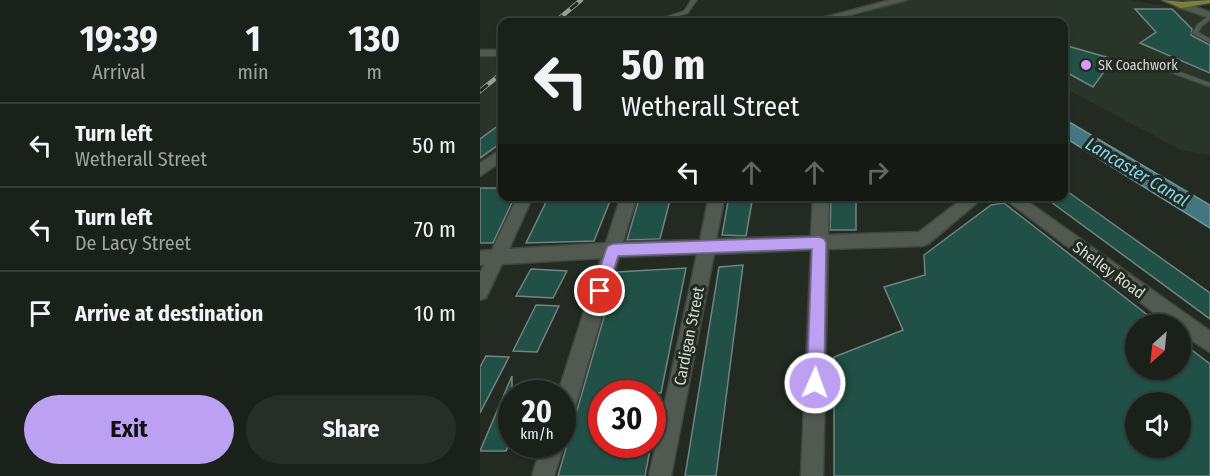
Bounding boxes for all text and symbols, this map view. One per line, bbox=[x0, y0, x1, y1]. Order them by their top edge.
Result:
text: 19:39 bbox=[80, 17, 158, 61]
text: 1 bbox=[245, 17, 261, 61]
text: 130 bbox=[348, 17, 400, 61]
text: 50 m bbox=[621, 40, 705, 90]
icon: left bbox=[522, 42, 600, 120]
place label: SK Coachwork bbox=[1098, 57, 1178, 74]
marker: SK Coachwork bbox=[1079, 58, 1093, 72]
text: Arrival bbox=[92, 60, 145, 84]
text: min bbox=[238, 60, 269, 84]
text: m bbox=[367, 60, 382, 84]
text: Wetherall Street bbox=[621, 91, 799, 123]
text: Turn left bbox=[75, 120, 153, 147]
icon: left bbox=[24, 129, 57, 162]
text: 50 m bbox=[412, 132, 456, 159]
water label: Lancaster Canal bbox=[1081, 133, 1193, 212]
text: Wetherall Street bbox=[75, 147, 207, 171]
icon: left bbox=[672, 156, 705, 189]
icon: ahead bbox=[735, 156, 768, 189]
icon: ahead bbox=[798, 156, 831, 189]
icon: right bbox=[861, 156, 894, 189]
text: Turn left bbox=[75, 204, 153, 231]
icon: left bbox=[24, 213, 57, 246]
text: 70 m bbox=[414, 216, 456, 243]
text: De Lacy Street bbox=[75, 231, 191, 255]
street label: Shelley Road bbox=[1069, 237, 1149, 303]
pin bbox=[574, 265, 625, 316]
icon: arrive bbox=[583, 274, 616, 307]
street label: Cardigan Street bbox=[670, 284, 708, 387]
icon: arrive bbox=[24, 297, 57, 330]
text: Arrive at destination bbox=[75, 300, 263, 327]
text: 10 m bbox=[414, 300, 456, 327]
north arrow bbox=[1125, 314, 1191, 380]
map controls bbox=[1125, 314, 1191, 458]
position arrow bbox=[783, 351, 847, 415]
speed limit sign: 30 bbox=[588, 380, 666, 458]
button: sound bbox=[1125, 392, 1191, 458]
text: 20 bbox=[522, 394, 552, 430]
button: Exit bbox=[24, 395, 234, 464]
button: Share bbox=[246, 395, 456, 464]
text: km/h bbox=[520, 425, 554, 443]

